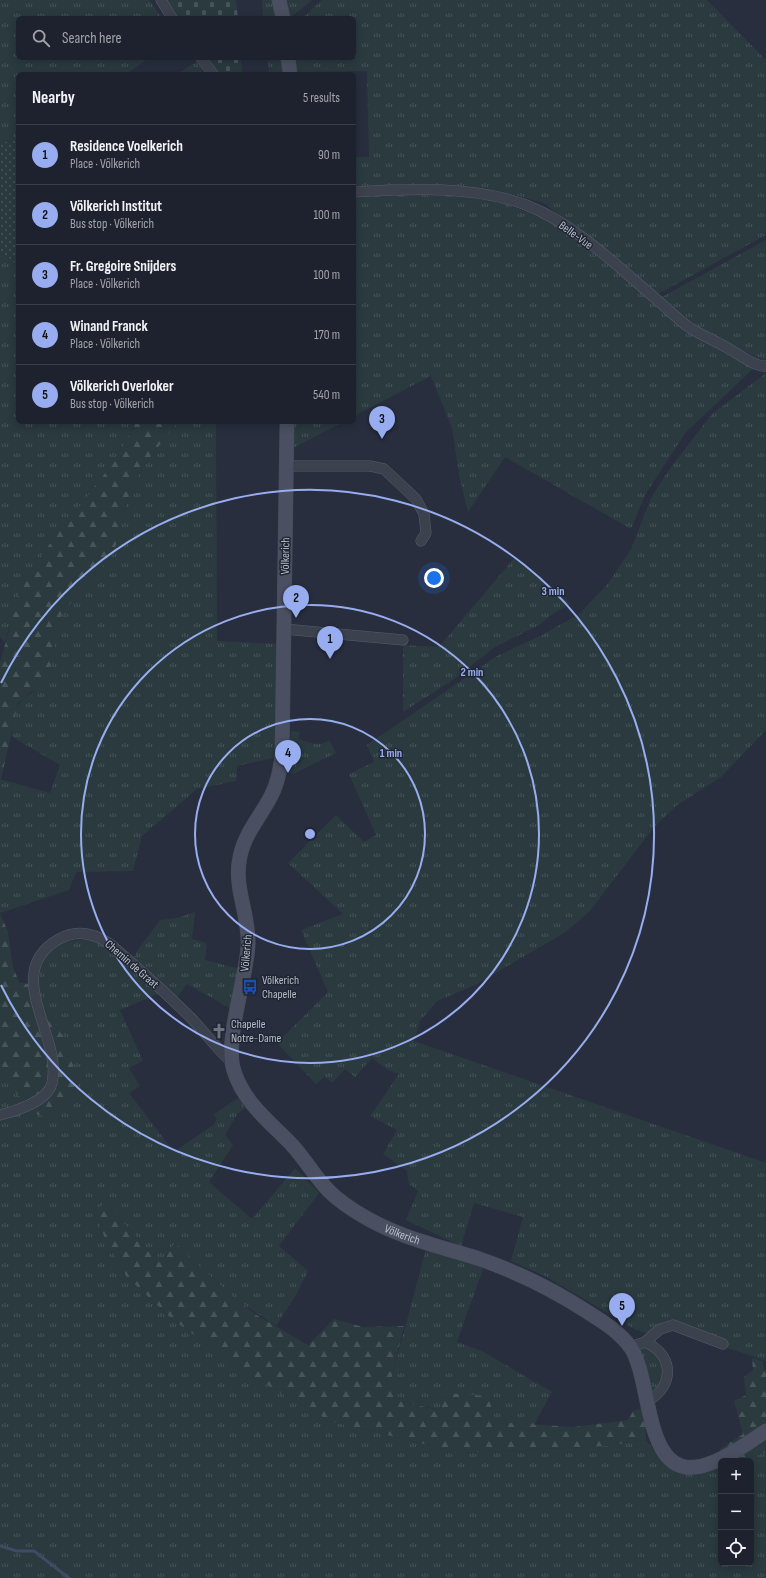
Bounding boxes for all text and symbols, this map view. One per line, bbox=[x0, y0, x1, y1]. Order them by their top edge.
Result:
search box bbox=[16, 16, 356, 60]
icon: search bbox=[30, 27, 52, 49]
text: Search here bbox=[62, 29, 122, 48]
text: Nearby bbox=[32, 88, 75, 108]
text: 5 results bbox=[303, 90, 340, 106]
text: Residence Voelkerich bbox=[70, 137, 183, 156]
text: 1 bbox=[42, 147, 48, 163]
text: 90 m bbox=[318, 147, 340, 163]
text: Place · Völkerich bbox=[70, 156, 140, 172]
text: Völkerich Institut bbox=[70, 197, 162, 216]
text: 2 bbox=[42, 207, 48, 223]
text: 100 m bbox=[313, 207, 340, 223]
text: Bus stop · Völkerich bbox=[70, 216, 154, 232]
street label: Belle-Vue bbox=[556, 218, 596, 253]
text: Fr. Gregoire Snijders bbox=[70, 257, 176, 276]
text: 3 bbox=[42, 267, 48, 283]
text: 100 m bbox=[313, 267, 340, 283]
text: Place · Völkerich bbox=[70, 276, 140, 292]
text: Winand Franck bbox=[70, 317, 148, 336]
text: 4 bbox=[42, 327, 48, 343]
text: 170 m bbox=[314, 327, 340, 343]
text: Place · Völkerich bbox=[70, 336, 140, 352]
text: Völkerich Overloker bbox=[70, 377, 174, 396]
text: 5 bbox=[42, 387, 48, 403]
text: 540 m bbox=[313, 387, 340, 403]
text: Bus stop · Völkerich bbox=[70, 396, 154, 412]
pin: 3 bbox=[369, 406, 395, 439]
street label: Völkerich bbox=[278, 537, 293, 575]
your location bbox=[424, 568, 444, 588]
text: 3 min bbox=[542, 584, 564, 599]
pin: 2 bbox=[283, 585, 309, 618]
pin: 1 bbox=[317, 626, 343, 659]
text: 2 min bbox=[461, 665, 483, 680]
pin: 4 bbox=[275, 740, 301, 773]
text: 1 min bbox=[380, 746, 402, 761]
centre of rings bbox=[303, 827, 317, 841]
street label: Völkerich bbox=[237, 934, 256, 972]
street label: Chemin de Graat bbox=[102, 937, 162, 992]
place label: Völkerich Chapelle bbox=[262, 973, 299, 1002]
bus stop icon: Völkerich Chapelle bbox=[241, 978, 259, 996]
place label: Chapelle Notre-Dame bbox=[231, 1017, 281, 1046]
church icon: Chapelle Notre-Dame bbox=[210, 1022, 228, 1040]
street label: Völkerich bbox=[382, 1221, 422, 1248]
pin: 5 bbox=[609, 1293, 635, 1326]
map controls bbox=[718, 1458, 754, 1566]
button: + bbox=[718, 1458, 754, 1494]
button: − bbox=[718, 1494, 754, 1530]
button: locate bbox=[718, 1530, 754, 1566]

